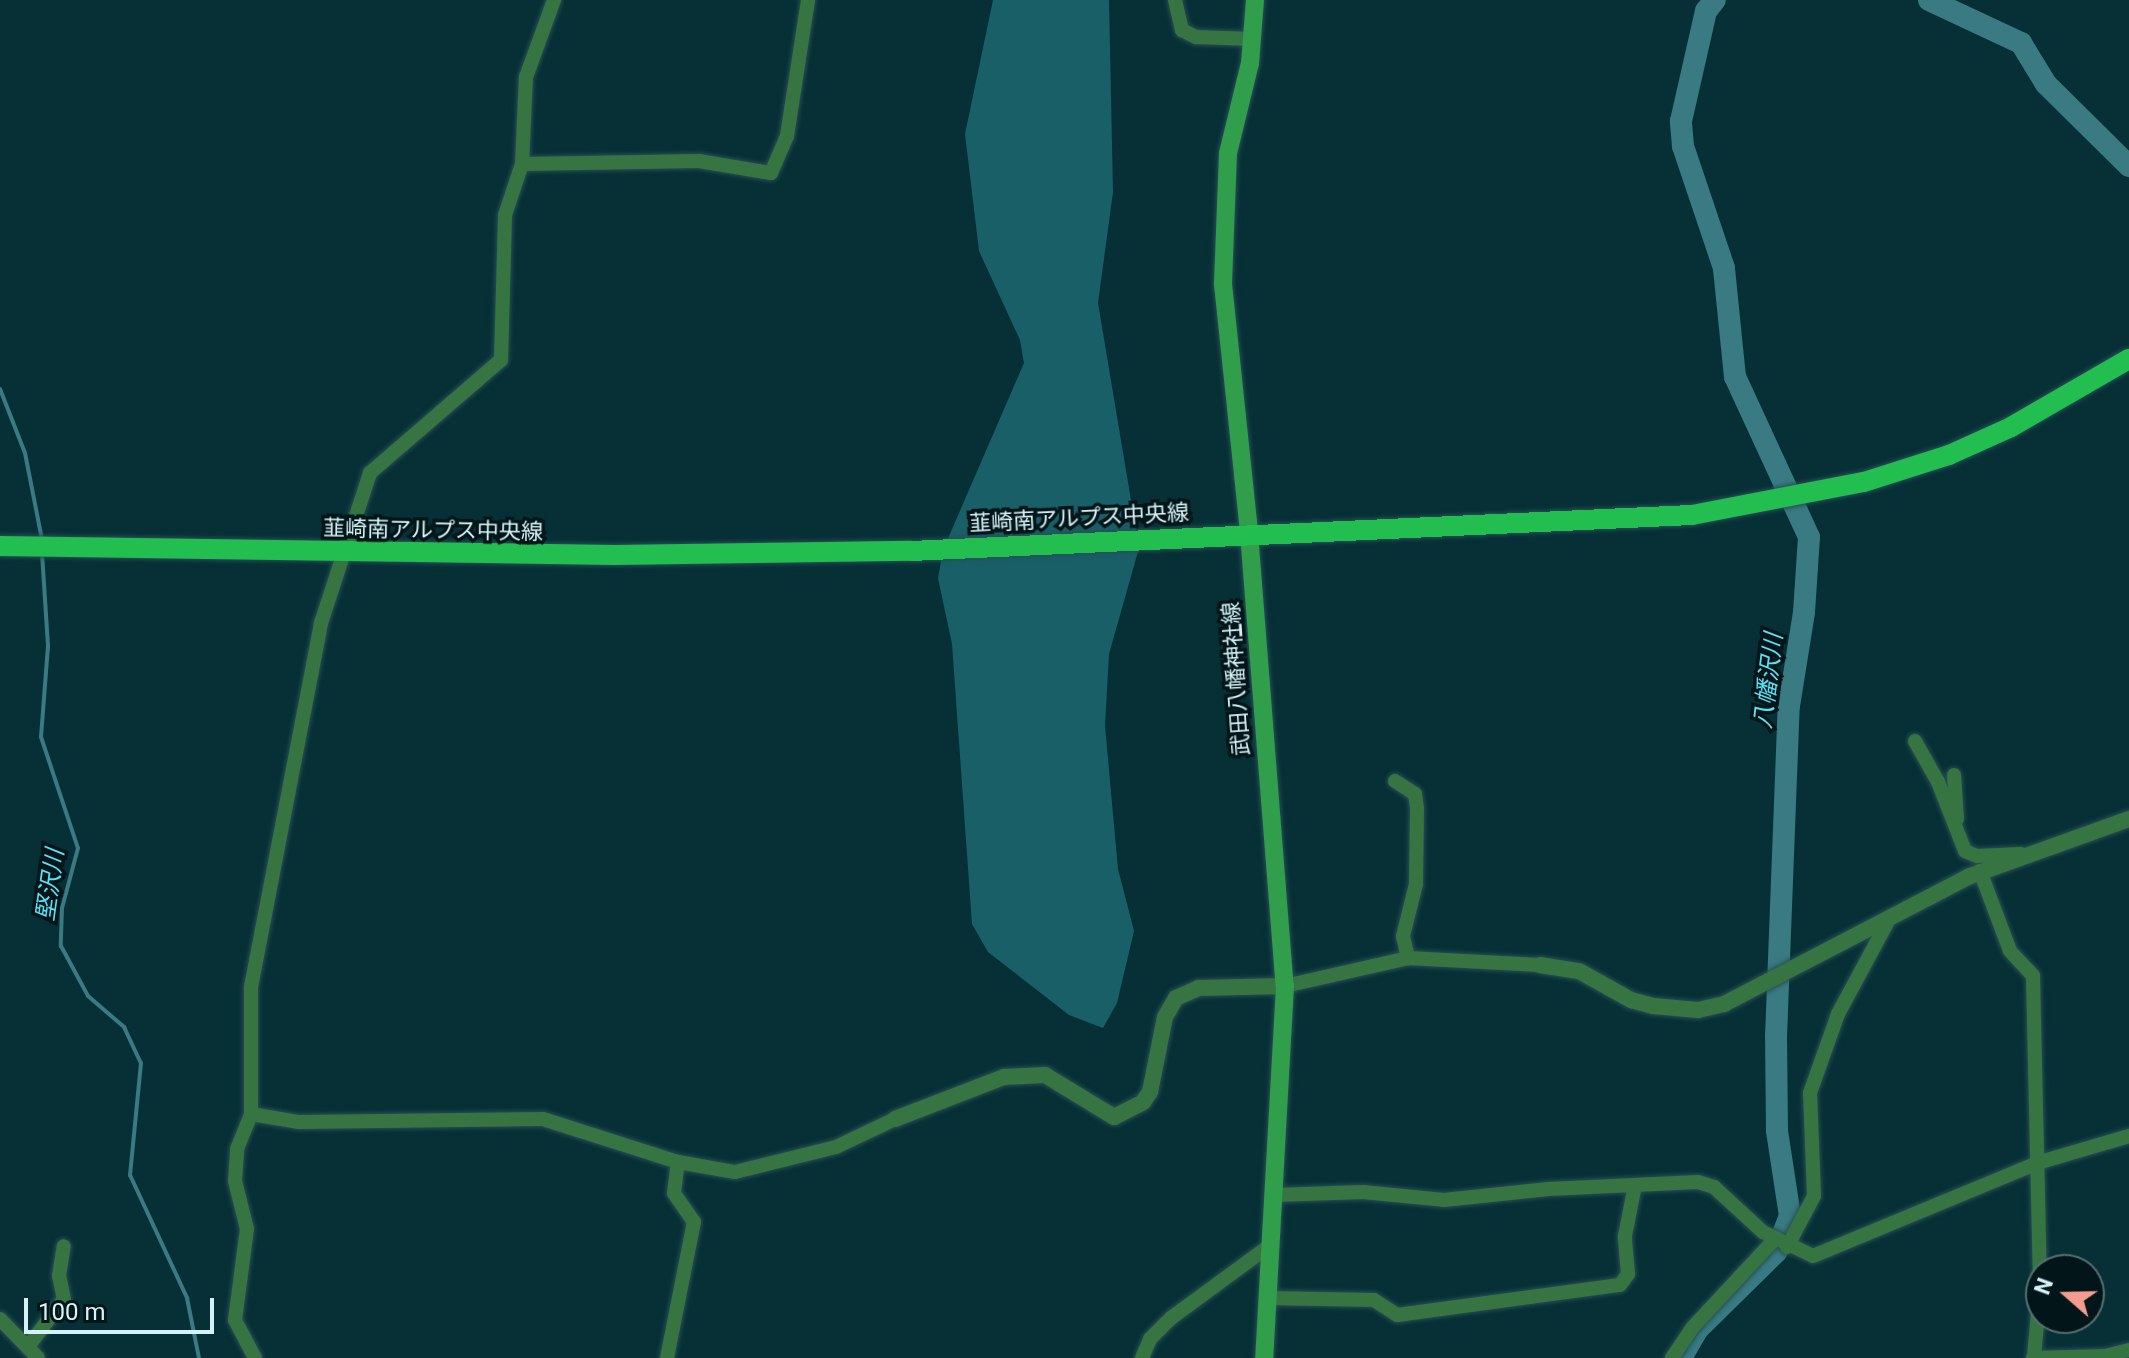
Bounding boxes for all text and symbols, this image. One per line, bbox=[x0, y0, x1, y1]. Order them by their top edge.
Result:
street label: 韮崎南アルプス中央線 bbox=[968, 499, 1190, 537]
street label: 韮崎南アルプス中央線 bbox=[323, 515, 543, 545]
street label: 武田八幡神社線 bbox=[1217, 601, 1255, 757]
water label: 八幡沢川 bbox=[1749, 632, 1789, 730]
water label: 堅沢川 bbox=[32, 847, 70, 923]
north arrow bbox=[2025, 1254, 2105, 1334]
text: N bbox=[2029, 1275, 2058, 1298]
scale bar bbox=[28, 1282, 218, 1332]
text: 100 m bbox=[38, 1298, 105, 1326]

